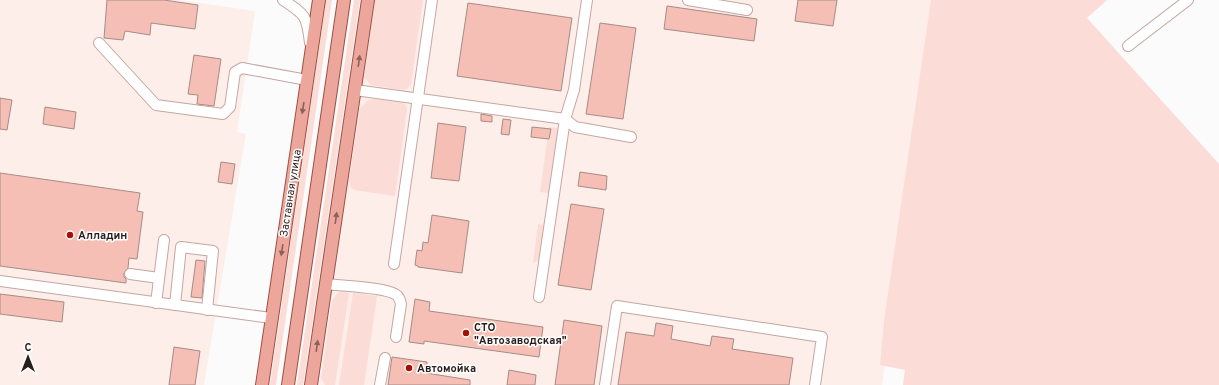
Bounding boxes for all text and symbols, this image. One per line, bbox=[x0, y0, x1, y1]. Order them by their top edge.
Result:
one-way arrow bbox=[356, 55, 362, 68]
one-way arrow bbox=[300, 102, 306, 114]
street label: Заставная улица bbox=[277, 148, 305, 238]
one-way arrow bbox=[333, 212, 339, 224]
place label: Алладин bbox=[78, 229, 127, 243]
marker: Алладин bbox=[65, 230, 75, 240]
one-way arrow bbox=[279, 244, 285, 256]
place label: СТО "Автозаводская" bbox=[474, 321, 567, 348]
marker: СТО "Автозаводская" bbox=[461, 328, 471, 338]
north arrow bbox=[8, 337, 48, 377]
one-way arrow bbox=[314, 340, 320, 352]
text: С bbox=[24, 341, 32, 355]
place label: Автомойка bbox=[417, 362, 476, 376]
marker: Автомойка bbox=[404, 363, 414, 373]

